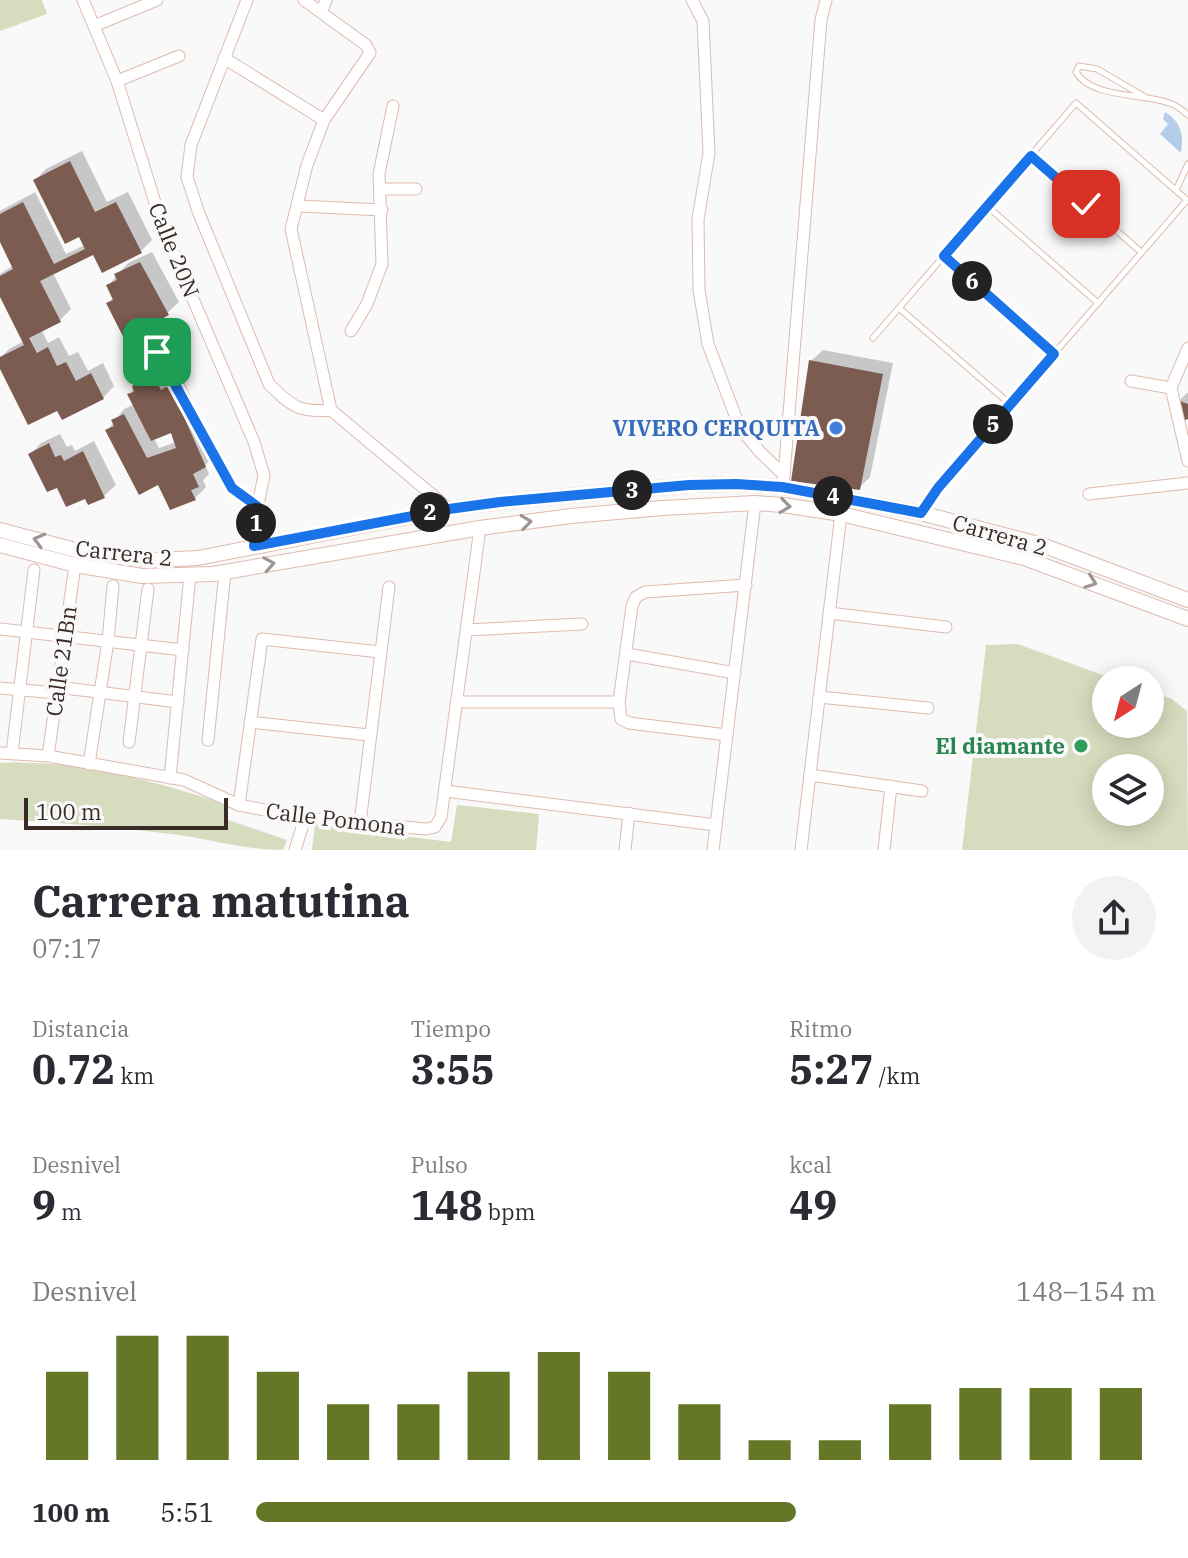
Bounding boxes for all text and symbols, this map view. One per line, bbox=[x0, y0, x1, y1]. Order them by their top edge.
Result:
pin bbox=[1052, 170, 1120, 238]
icon: check bbox=[1064, 182, 1108, 226]
street label: Calle 20N bbox=[142, 198, 207, 301]
pin: 6 bbox=[952, 261, 992, 301]
text: 6 bbox=[965, 266, 979, 295]
pin bbox=[123, 318, 191, 386]
icon: arrive bbox=[135, 330, 179, 374]
pin: 5 bbox=[973, 404, 1013, 444]
text: 5 bbox=[986, 409, 1000, 438]
place label: VIVERO CERQUITA bbox=[613, 413, 821, 442]
marker: VIVERO CERQUITA bbox=[827, 419, 845, 437]
pin: 3 bbox=[612, 470, 652, 510]
text: 3 bbox=[625, 475, 639, 504]
pin: 4 bbox=[813, 476, 853, 516]
text: 4 bbox=[826, 481, 840, 510]
pin: 2 bbox=[410, 492, 450, 532]
text: 2 bbox=[423, 497, 437, 526]
one-way arrow bbox=[779, 497, 792, 514]
pin: 1 bbox=[236, 503, 276, 543]
street label: Carrera 2 bbox=[949, 507, 1051, 562]
text: 1 bbox=[249, 508, 263, 537]
one-way arrow bbox=[519, 514, 533, 531]
one-way arrow bbox=[33, 533, 47, 550]
street label: Carrera 2 bbox=[74, 533, 174, 572]
one-way arrow bbox=[263, 557, 276, 574]
one-way arrow bbox=[1083, 572, 1097, 589]
street label: Calle 21Bn bbox=[38, 604, 83, 718]
north arrow bbox=[1092, 666, 1164, 738]
map controls bbox=[1092, 666, 1164, 826]
place label: El diamante bbox=[935, 731, 1065, 760]
marker: El diamante bbox=[1072, 737, 1090, 755]
button: layers bbox=[1092, 754, 1164, 826]
scale bar bbox=[24, 794, 228, 830]
street label: Calle Pomona bbox=[264, 795, 408, 842]
text: 100 m bbox=[36, 797, 102, 826]
text: Carrera matutina bbox=[32, 872, 410, 929]
button: share bbox=[1072, 876, 1156, 960]
text: 07:17 bbox=[32, 931, 102, 965]
text: Distancia bbox=[32, 1014, 129, 1043]
text: Tiempo bbox=[411, 1014, 491, 1043]
text: Ritmo bbox=[789, 1014, 852, 1043]
text: 0.72 bbox=[32, 1043, 115, 1095]
text: 3:55 bbox=[411, 1043, 495, 1095]
text: 5:27 bbox=[789, 1043, 873, 1095]
text: km bbox=[115, 1061, 154, 1090]
text: /km bbox=[873, 1061, 920, 1090]
text: Desnivel bbox=[32, 1150, 121, 1179]
text: Pulso bbox=[411, 1150, 468, 1179]
text: kcal bbox=[789, 1150, 832, 1179]
text: 9 bbox=[32, 1179, 56, 1231]
text: 148 bbox=[411, 1179, 483, 1231]
text: 49 bbox=[789, 1179, 837, 1231]
text: m bbox=[56, 1197, 82, 1226]
text: bpm bbox=[483, 1197, 535, 1226]
text: Desnivel bbox=[32, 1274, 137, 1308]
text: 148–154 m bbox=[1016, 1274, 1156, 1308]
text: 100 m bbox=[32, 1495, 110, 1529]
text: 5:51 bbox=[160, 1495, 214, 1529]

